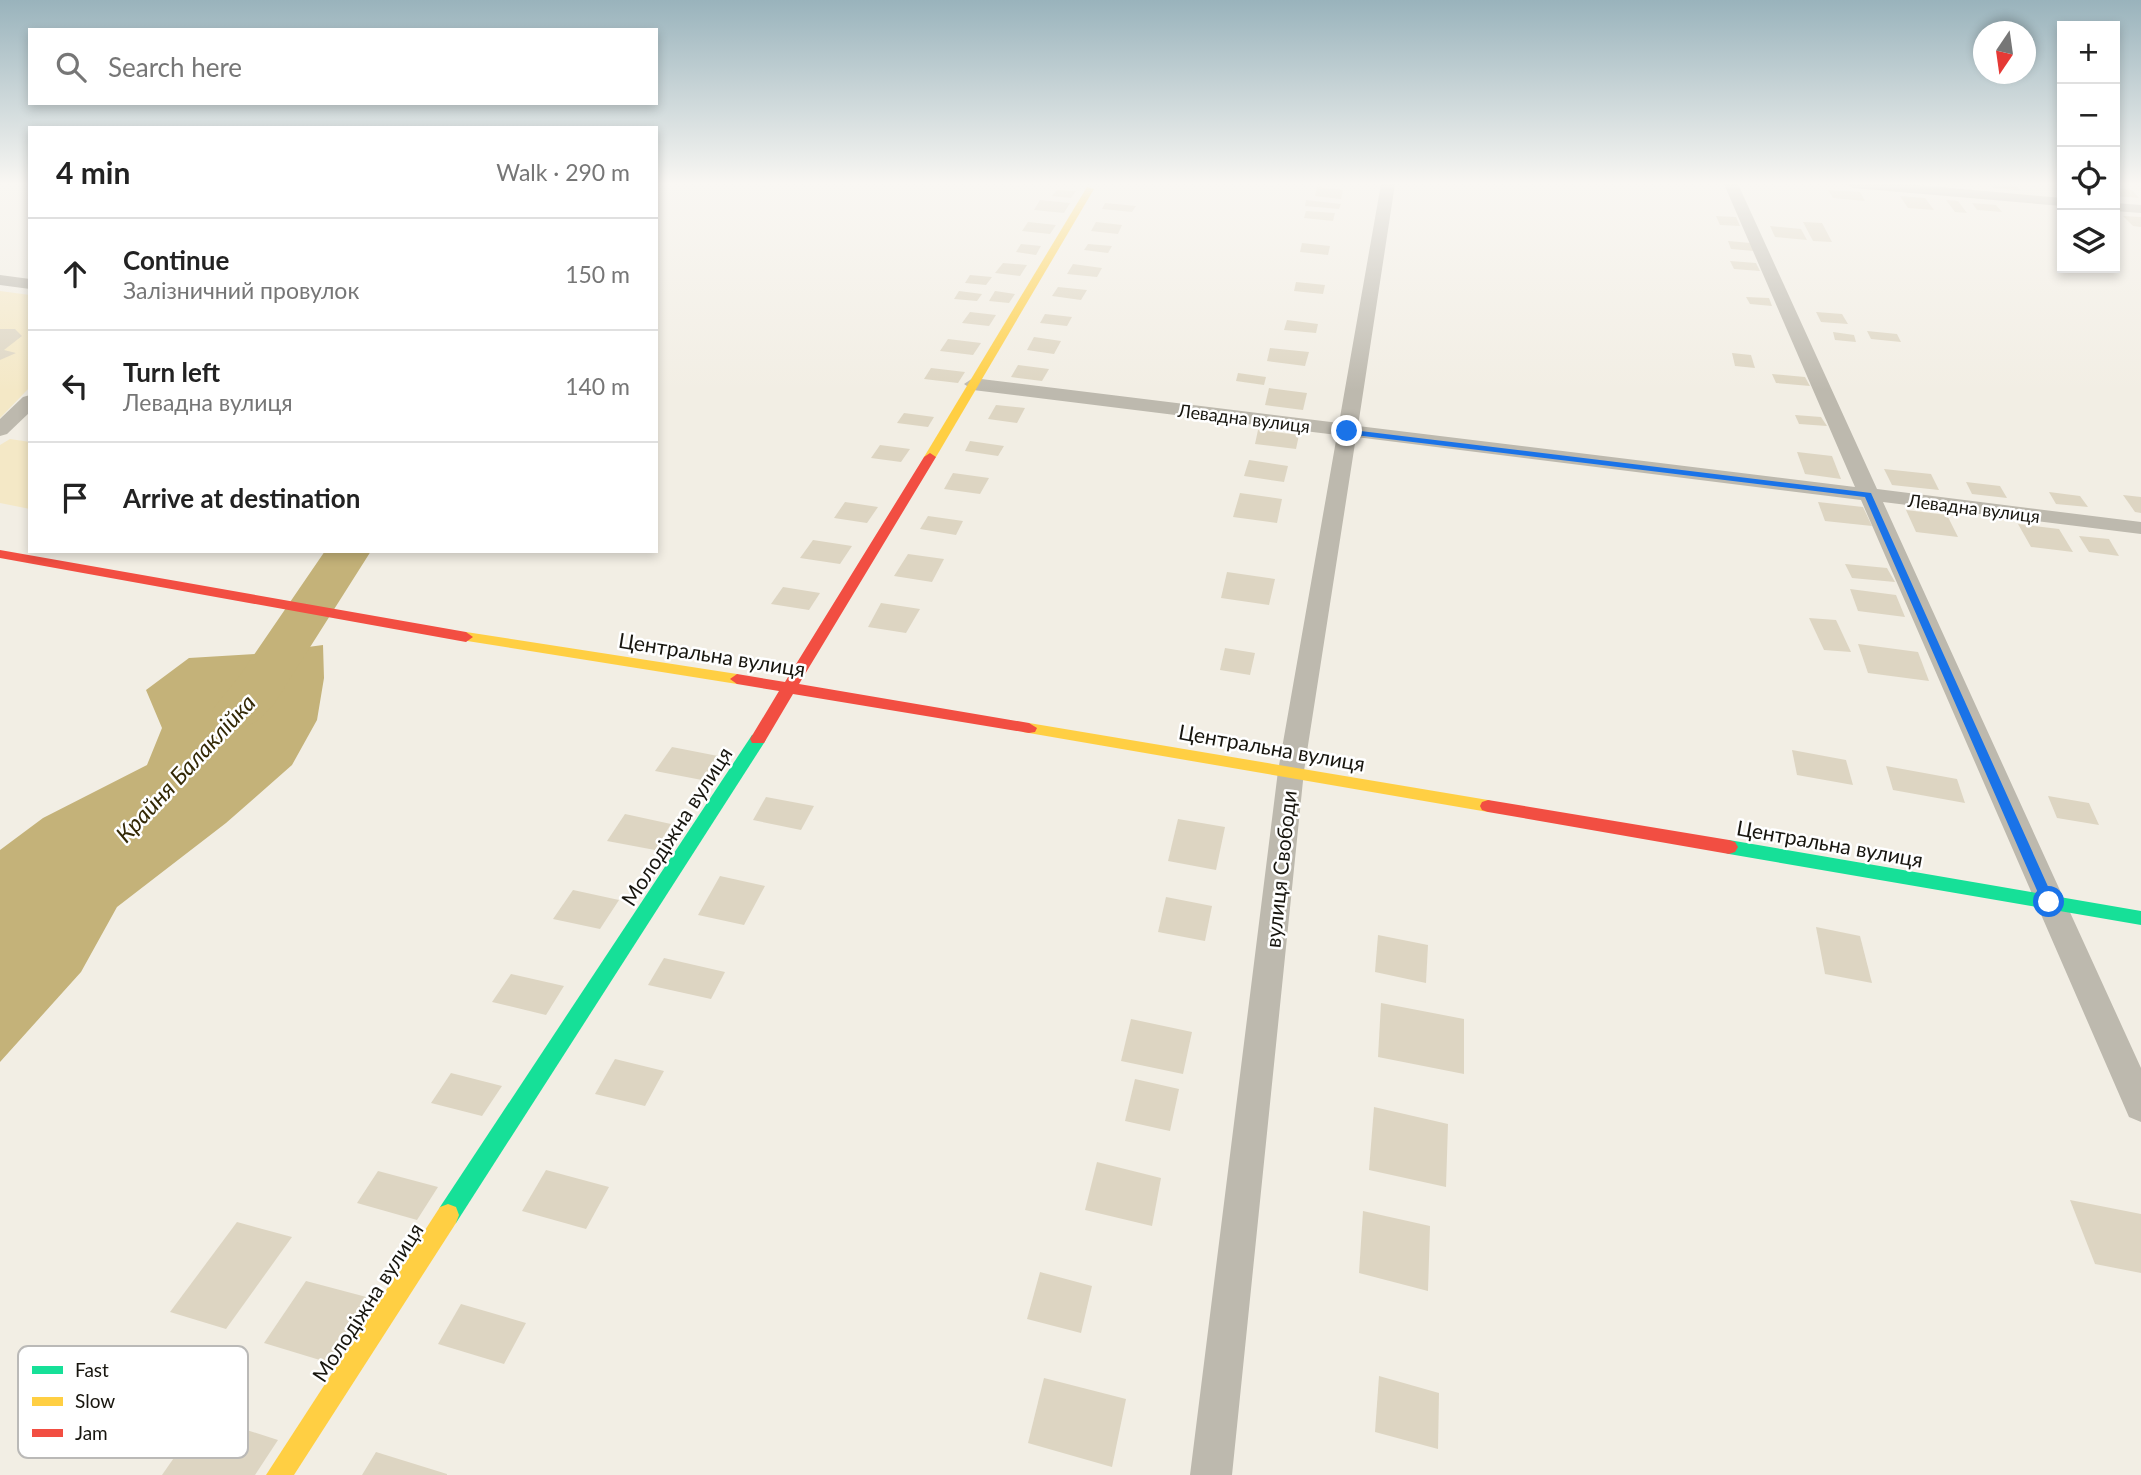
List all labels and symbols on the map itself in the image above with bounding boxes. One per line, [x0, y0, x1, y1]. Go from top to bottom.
north arrow [1973, 21, 2036, 84]
street label: Левадна вулиця [1176, 399, 1311, 437]
route end [1331, 415, 1362, 446]
street label: Левадна вулиця [1906, 489, 2041, 527]
street label: Центральна вулиця [617, 627, 807, 681]
water label: Крайня Балаклійка [109, 688, 261, 848]
street label: Центральна вулиця [1177, 718, 1367, 776]
street label: Молодіжна вулиця [615, 742, 737, 910]
street label: вулиця Свободи [1259, 789, 1301, 949]
street label: Центральна вулиця [1735, 814, 1925, 872]
route start [2033, 886, 2064, 917]
street label: Молодіжна вулиця [306, 1218, 428, 1386]
legend [18, 1346, 248, 1458]
text: Fast [75, 1358, 109, 1381]
text: Slow [75, 1389, 115, 1412]
text: Jam [75, 1421, 108, 1444]

